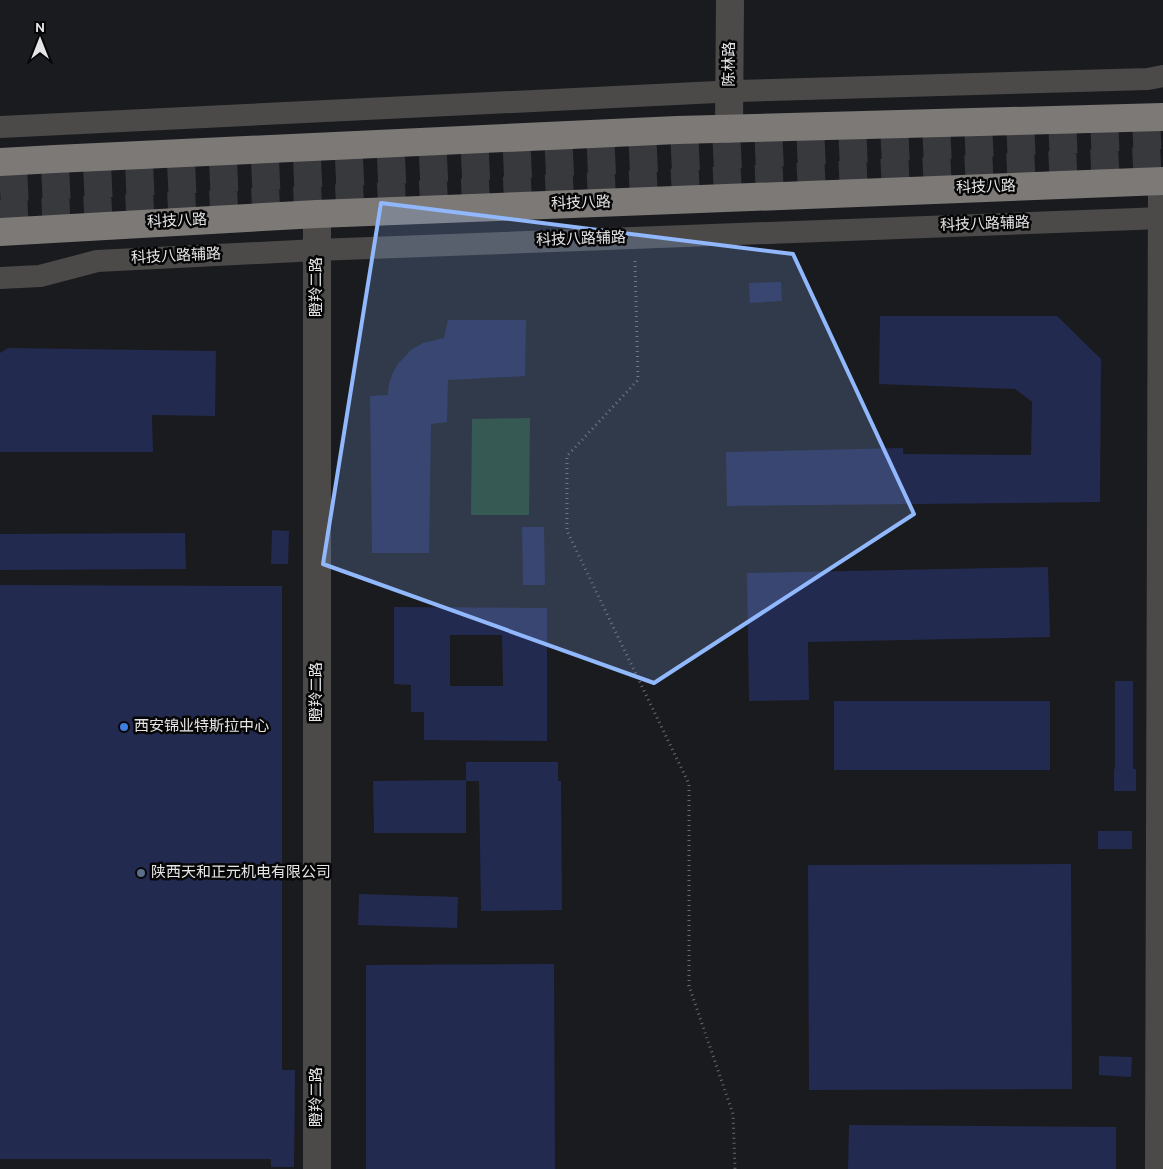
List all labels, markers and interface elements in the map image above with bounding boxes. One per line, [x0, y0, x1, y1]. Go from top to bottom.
north arrow [15, 15, 65, 65]
text: N [35, 20, 45, 37]
street label: 陈林路 [721, 41, 740, 87]
street label: 科技八路 [956, 177, 1016, 199]
street label: 科技八路 [551, 193, 611, 215]
street label: 科技八路 [147, 211, 207, 233]
street label: 科技八路辅路 [940, 214, 1030, 236]
street label: 科技八路辅路 [536, 229, 626, 251]
street label: 科技八路辅路 [131, 245, 221, 269]
street label: 瞪羚二路 [308, 257, 327, 317]
street label: 瞪羚二路 [308, 662, 327, 722]
place label: 西安锦业特斯拉中心 [134, 717, 269, 737]
marker: 西安锦业特斯拉中心 [118, 721, 130, 733]
place label: 陕西天和正元机电有限公司 [151, 864, 331, 883]
marker: 陕西天和正元机电有限公司 [135, 867, 147, 879]
street label: 瞪羚二路 [308, 1067, 327, 1127]

